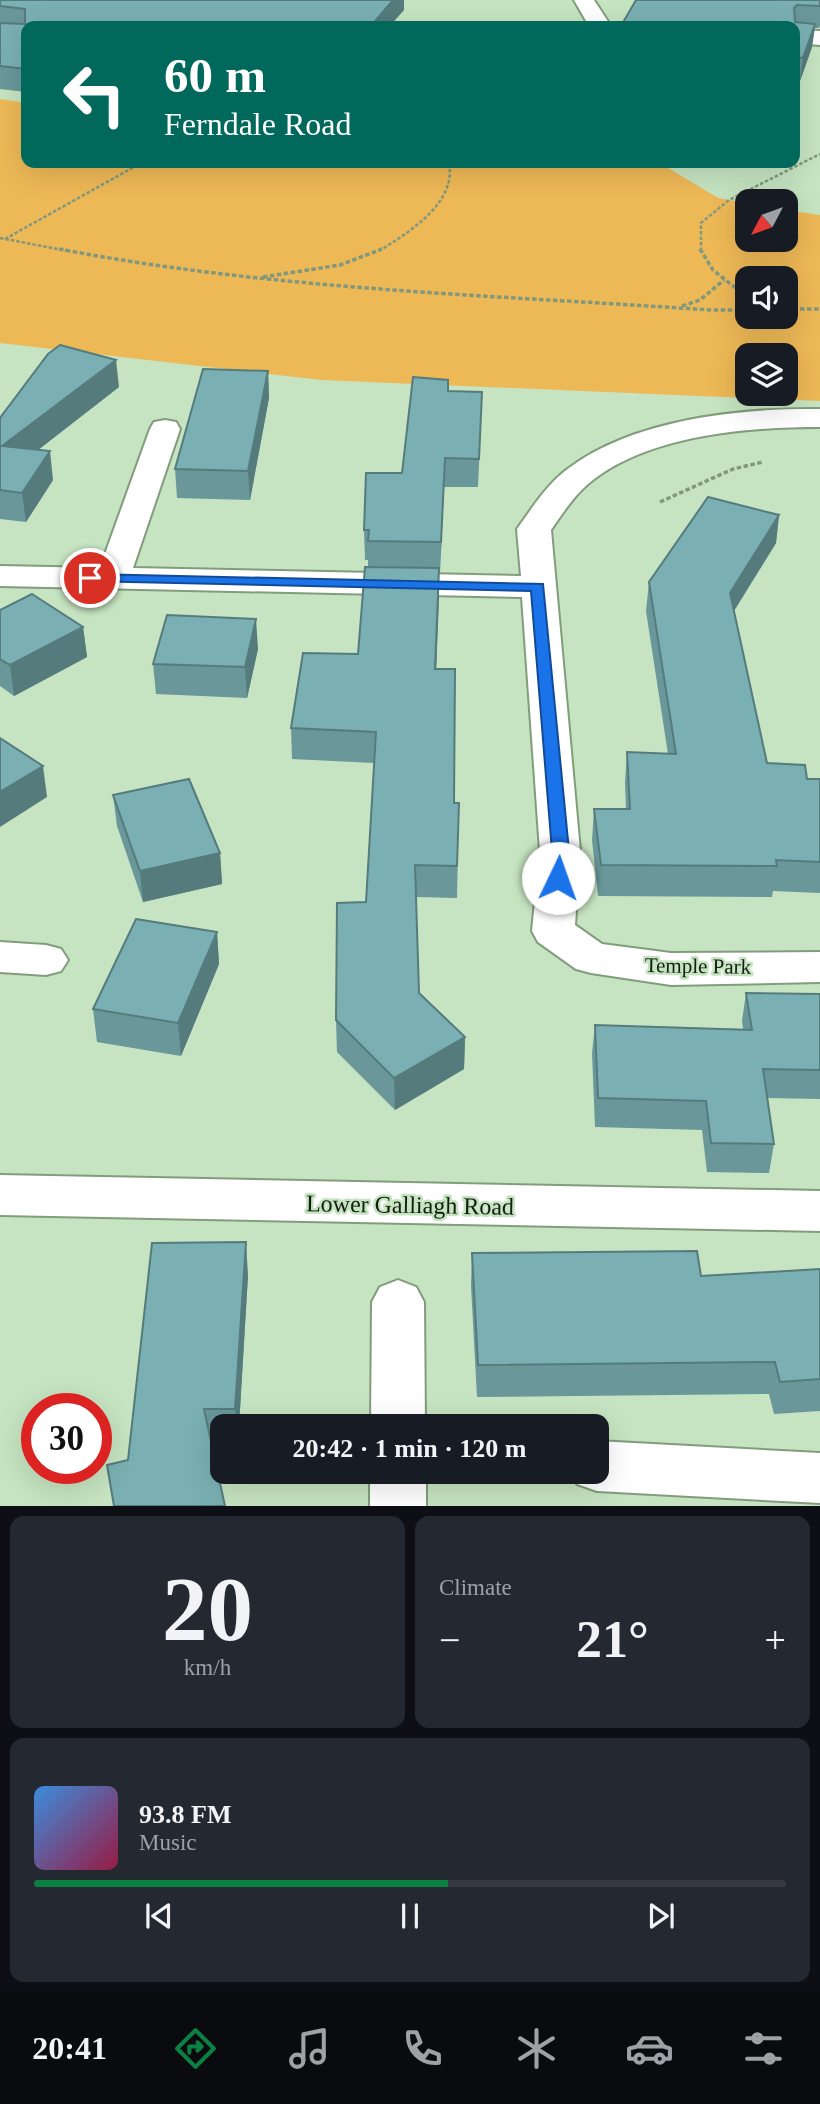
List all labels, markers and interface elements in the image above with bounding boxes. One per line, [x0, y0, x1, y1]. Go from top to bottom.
text: 60 m [164, 48, 266, 103]
icon: left [49, 49, 140, 140]
text: Ferndale Road [164, 106, 352, 142]
north arrow [735, 189, 798, 252]
map controls [735, 189, 798, 406]
button: sound [735, 266, 798, 329]
button: layers [735, 343, 798, 406]
pin [60, 548, 120, 608]
icon: arrive [71, 559, 109, 597]
position arrow [521, 841, 595, 915]
street label: Temple Park [645, 953, 752, 979]
street label: Lower Galliagh Road [306, 1190, 514, 1220]
speed limit sign: 30 [21, 1393, 112, 1484]
text: 20:42 · 1 min · 120 m [293, 1434, 527, 1463]
text: 20 [162, 1559, 253, 1660]
text: Climate [439, 1575, 512, 1600]
text: 21° [576, 1611, 649, 1668]
text: − [439, 1619, 460, 1661]
text: + [765, 1619, 786, 1661]
text: km/h [184, 1655, 231, 1680]
text: 93.8 FM [139, 1800, 231, 1829]
text: Music [139, 1830, 197, 1855]
icon: previous [140, 1897, 178, 1935]
icon: pause [391, 1897, 429, 1935]
icon: next [642, 1897, 680, 1935]
icon: directions [171, 2024, 220, 2073]
icon: music [285, 2024, 334, 2073]
icon: phone [398, 2024, 447, 2073]
icon: climate [512, 2024, 561, 2073]
icon: car [625, 2024, 674, 2073]
icon: filters [739, 2024, 788, 2073]
text: 20:41 [32, 2030, 107, 2066]

